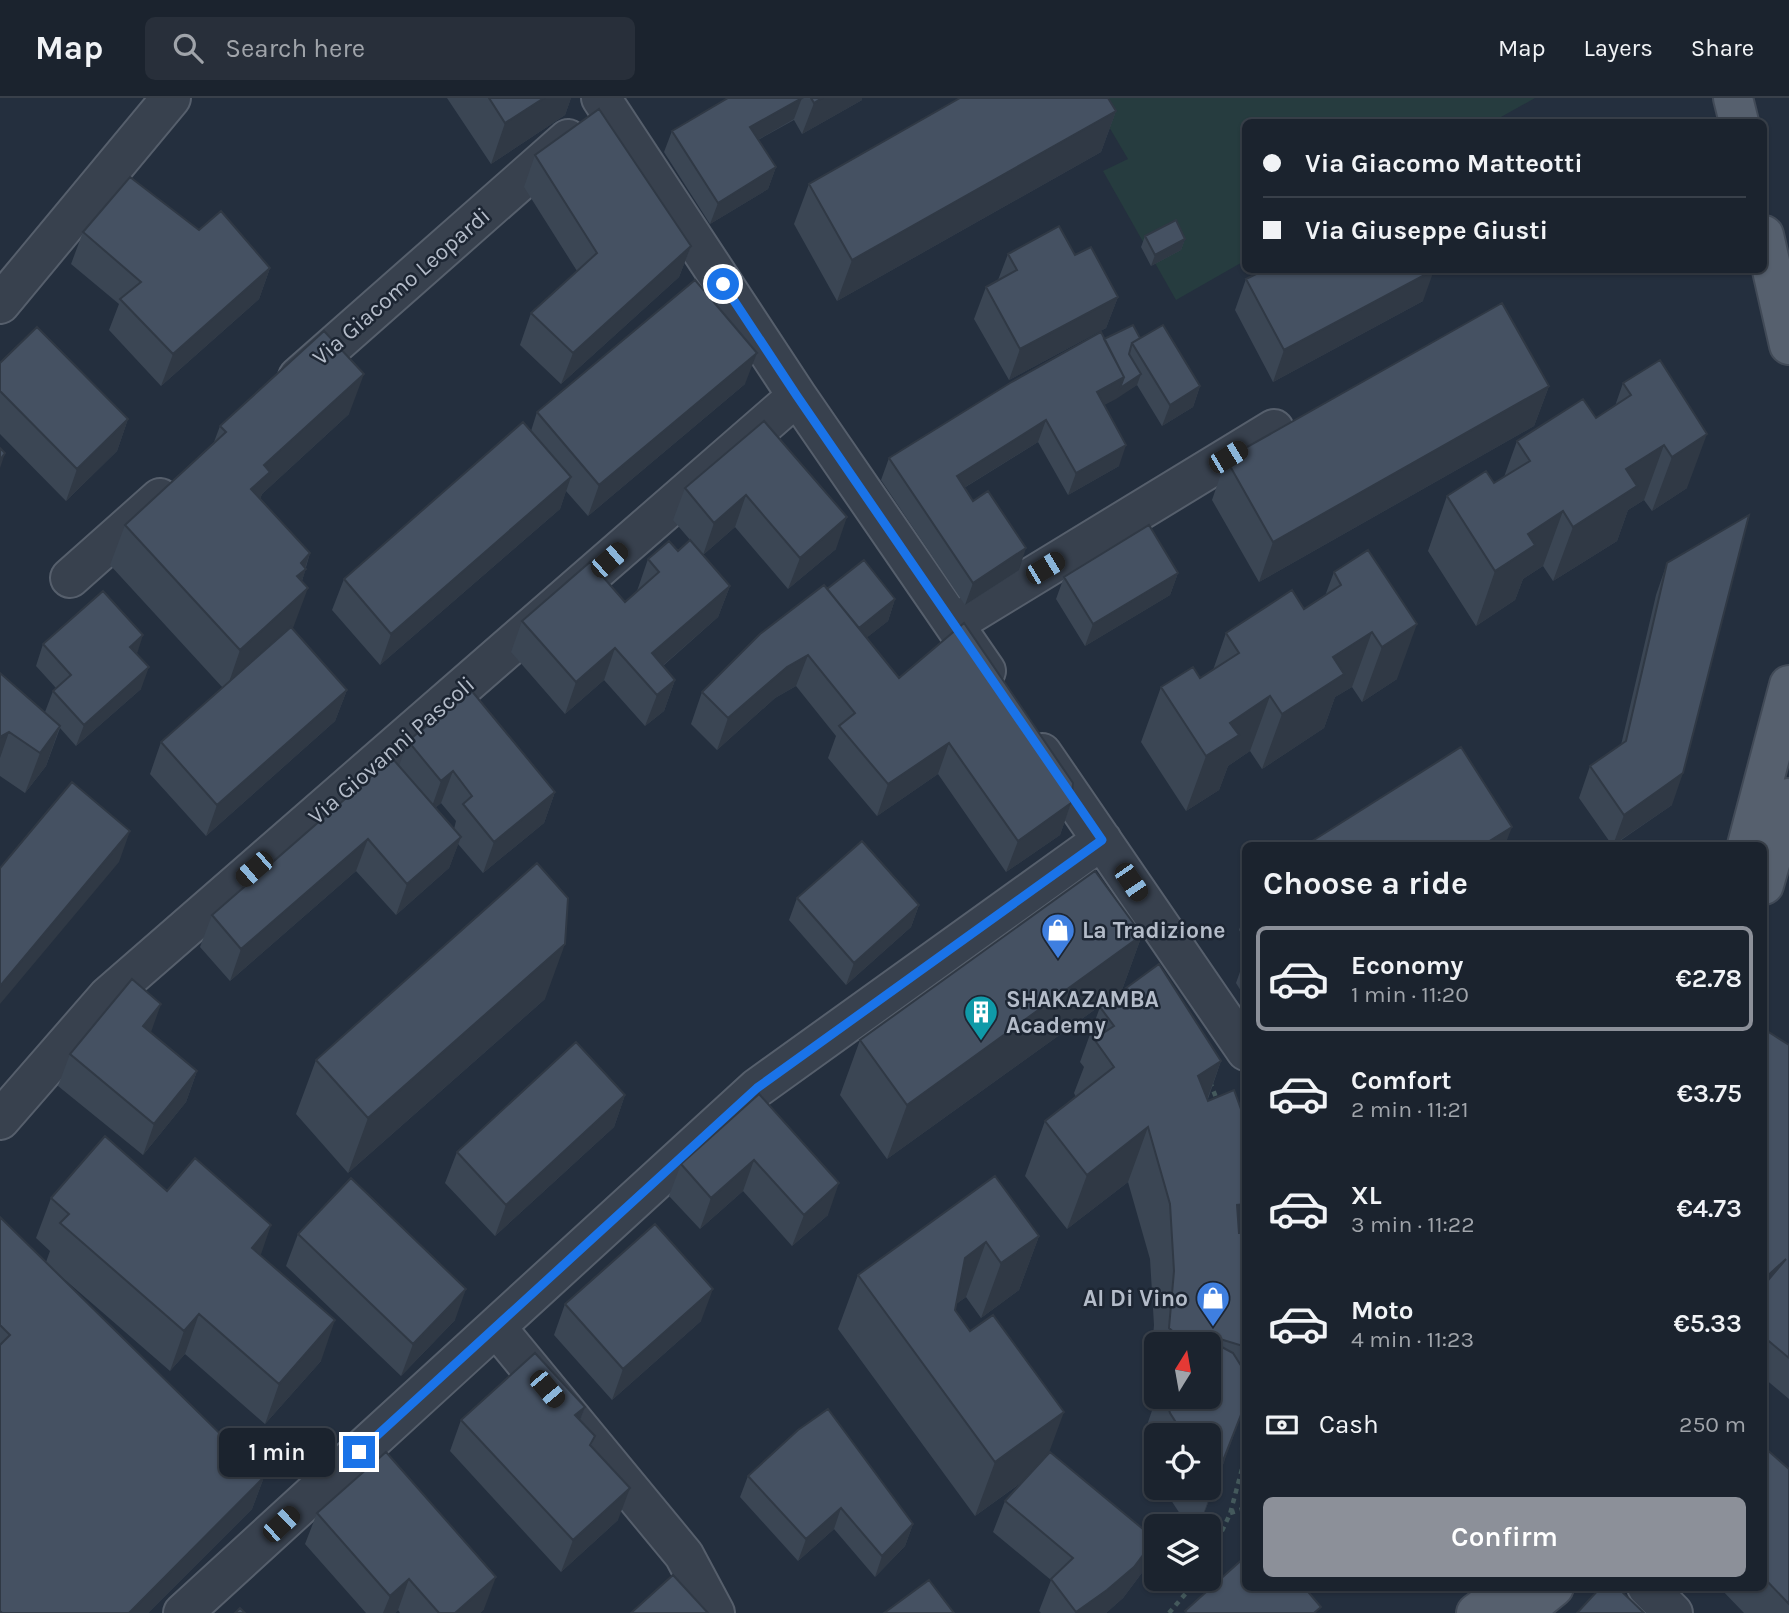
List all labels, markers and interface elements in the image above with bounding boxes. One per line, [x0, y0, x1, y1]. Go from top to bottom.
search box [145, 17, 635, 80]
text: Map [35, 29, 103, 67]
icon: search [169, 29, 207, 67]
text: Search here [225, 33, 365, 64]
text: Map [1498, 34, 1546, 62]
text: Layers [1584, 34, 1653, 62]
text: Share [1691, 34, 1754, 62]
text: Via Giacomo Matteotti [1305, 148, 1583, 179]
street label: Via Giacomo Leopardi [307, 202, 496, 371]
text: Via Giuseppe Giusti [1305, 215, 1548, 246]
route start [707, 268, 739, 300]
car [1205, 437, 1252, 477]
car [587, 538, 632, 582]
car [1022, 548, 1069, 588]
street label: Via Giovanni Pascoli [303, 671, 480, 830]
car [232, 847, 277, 891]
car [1111, 859, 1152, 905]
text: Choose a ride [1263, 865, 1468, 902]
shop icon: La Tradizione [1039, 911, 1077, 960]
place label: La Tradizione [1082, 917, 1226, 944]
icon: car [1267, 947, 1330, 1010]
text: Economy [1351, 950, 1463, 981]
text: €2.78 [1675, 963, 1742, 994]
text: 1 min · 11:20 [1351, 981, 1469, 1008]
place label: SHAKAZAMBA Academy [1006, 986, 1159, 1039]
building icon: SHAKAZAMBA Academy [962, 993, 1000, 1042]
icon: car [1267, 1062, 1330, 1125]
text: Comfort [1351, 1065, 1452, 1096]
text: €3.75 [1677, 1078, 1742, 1109]
text: 2 min · 11:21 [1351, 1096, 1469, 1123]
icon: car [1267, 1177, 1330, 1240]
text: XL [1351, 1180, 1382, 1211]
text: €4.73 [1676, 1193, 1742, 1224]
text: 3 min · 11:22 [1351, 1211, 1475, 1238]
shop icon: Al Di Vino [1194, 1279, 1232, 1328]
place label: Al Di Vino [1083, 1285, 1188, 1312]
icon: car [1267, 1292, 1330, 1355]
text: Moto [1351, 1295, 1413, 1326]
text: €5.33 [1673, 1308, 1742, 1339]
text: 4 min · 11:23 [1351, 1326, 1474, 1353]
north arrow [1144, 1332, 1222, 1409]
map controls [1144, 1332, 1221, 1591]
car [526, 1366, 569, 1412]
icon: cash [1263, 1406, 1301, 1444]
text: Cash [1319, 1409, 1379, 1440]
text: 250 m [1679, 1411, 1746, 1438]
button: locate [1144, 1423, 1221, 1500]
callout: 1 min [219, 1428, 334, 1476]
route end [343, 1436, 375, 1468]
text: 1 min [248, 1439, 306, 1466]
button: Confirm [1263, 1497, 1746, 1577]
car [259, 1502, 304, 1546]
button: layers [1144, 1514, 1221, 1591]

